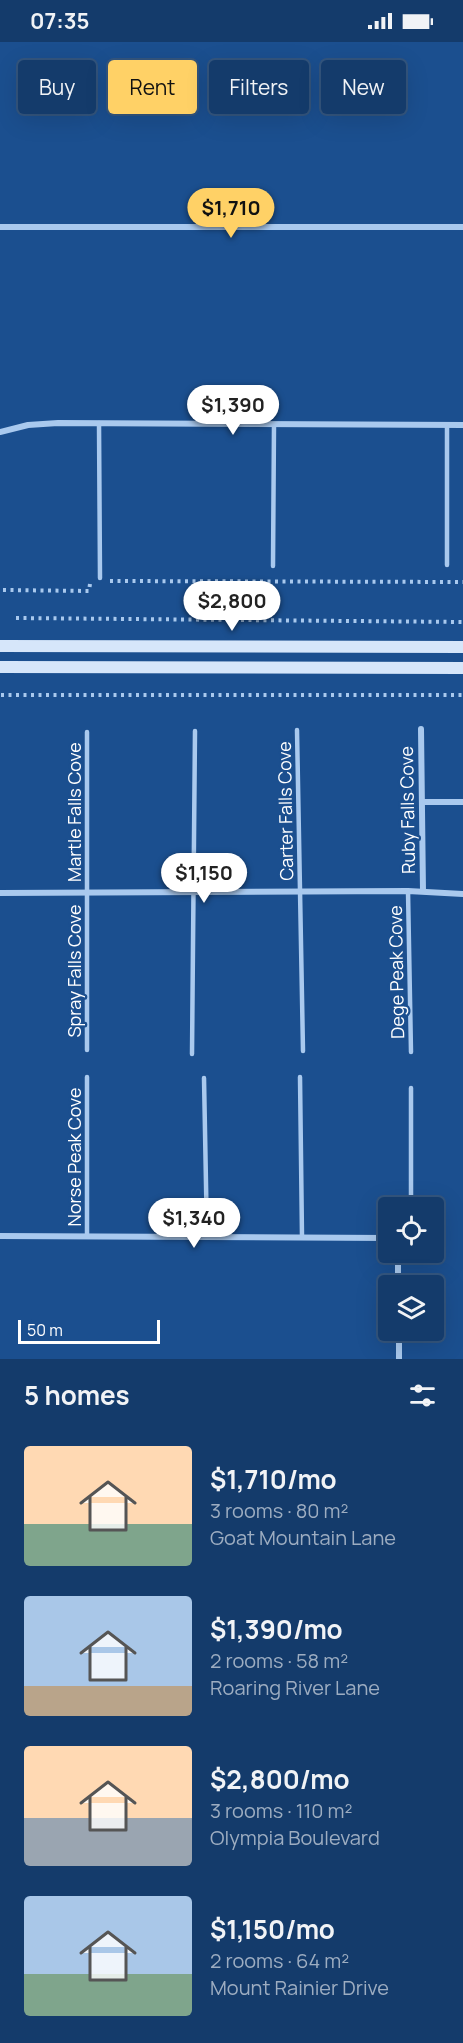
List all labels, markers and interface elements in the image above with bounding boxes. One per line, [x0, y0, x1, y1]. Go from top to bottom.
text: 07:35 [30, 6, 89, 36]
chip: Buy [18, 60, 96, 114]
chip: Rent [108, 60, 197, 114]
chip: Filters [209, 60, 309, 114]
chip: New [321, 60, 406, 114]
pin: $1,710 [182, 188, 280, 239]
text: $1,710 [201, 194, 261, 221]
pin: $1,390 [184, 385, 282, 436]
text: $1,390 [201, 391, 265, 418]
pin: $2,800 [183, 581, 281, 632]
text: $2,800 [197, 587, 267, 614]
street label: Carter Falls Cove [272, 741, 298, 881]
street label: Martle Falls Cove [62, 742, 86, 882]
street label: Ruby Falls Cove [394, 746, 420, 874]
pin: $1,150 [155, 853, 253, 904]
text: $1,150 [175, 859, 233, 886]
street label: Spray Falls Cove [62, 904, 86, 1038]
street label: Dege Peak Cove [383, 905, 409, 1039]
street label: Norse Peak Cove [62, 1088, 86, 1226]
map controls [378, 1197, 444, 1341]
button: locate [378, 1197, 444, 1263]
pin: $1,340 [145, 1198, 243, 1249]
text: $1,340 [162, 1204, 226, 1231]
button: layers [378, 1275, 444, 1341]
scale bar [18, 1317, 160, 1344]
text: 50 m [27, 1319, 63, 1341]
text: 5 homes [24, 1377, 130, 1413]
icon: filters [406, 1379, 439, 1412]
text: $1,710/mo [210, 1461, 337, 1497]
icon: home [72, 1470, 144, 1542]
text: 3 rooms · 80 m² [210, 1497, 349, 1524]
text: Goat Mountain Lane [210, 1524, 396, 1551]
text: $1,390/mo [210, 1611, 343, 1647]
icon: home [72, 1620, 144, 1692]
text: 2 rooms · 58 m² [210, 1647, 348, 1674]
text: Roaring River Lane [210, 1674, 380, 1701]
text: $2,800/mo [210, 1761, 350, 1797]
icon: home [72, 1770, 144, 1842]
text: 3 rooms · 110 m² [210, 1797, 352, 1824]
text: Olympia Boulevard [210, 1824, 380, 1851]
text: $1,150/mo [210, 1911, 335, 1947]
icon: home [72, 1920, 144, 1992]
text: 2 rooms · 64 m² [210, 1947, 349, 1974]
text: Mount Rainier Drive [210, 1974, 389, 2001]

